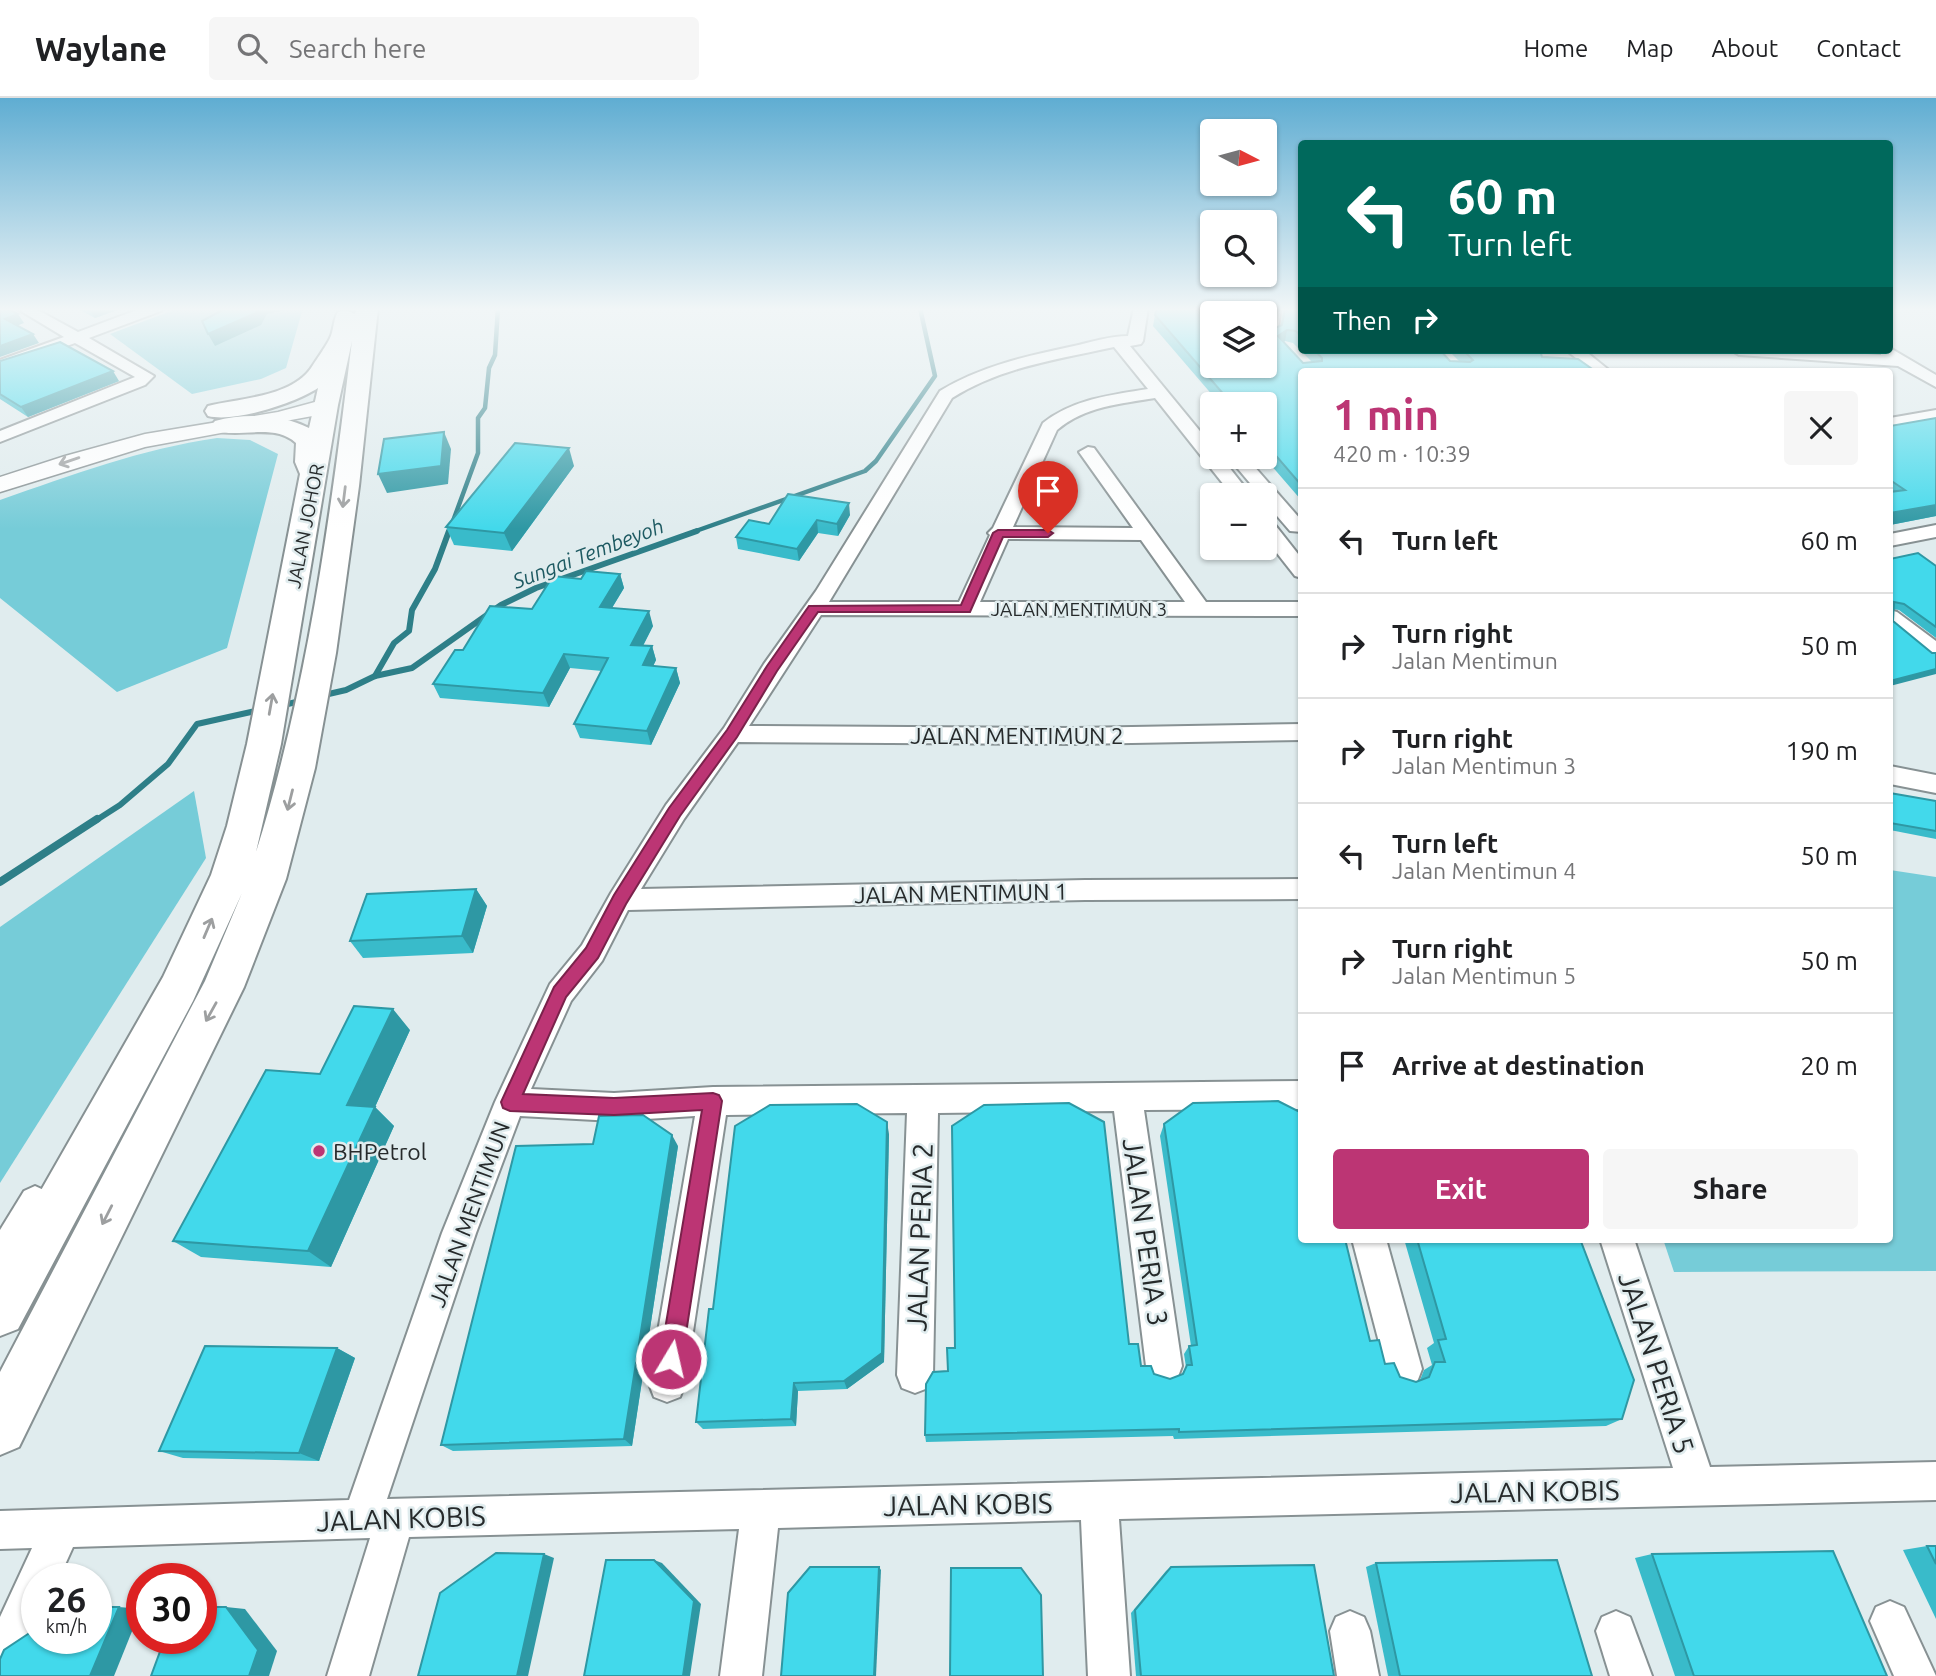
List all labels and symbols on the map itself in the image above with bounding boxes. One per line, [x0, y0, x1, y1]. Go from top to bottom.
north arrow [1200, 119, 1278, 196]
one-way arrow [58, 456, 80, 468]
pin [1018, 461, 1078, 533]
street label: JALAN JOHOR [282, 462, 328, 590]
one-way arrow [337, 486, 350, 508]
water label: Sungai Tembeyoh [508, 513, 667, 593]
street label: JALAN MENTIMUN 3 [991, 598, 1167, 620]
one-way arrow [265, 693, 279, 716]
street label: JALAN MENTIMUN 2 [910, 723, 1124, 748]
one-way arrow [283, 788, 297, 811]
street label: JALAN MENTIMUN 1 [854, 879, 1068, 907]
one-way arrow [202, 918, 215, 939]
one-way arrow [204, 1002, 218, 1022]
street label: JALAN MENTIMUN [424, 1118, 514, 1310]
street label: JALAN PERIA 3 [1117, 1136, 1175, 1328]
place label: BHPetrol [333, 1139, 427, 1164]
street label: JALAN PERIA 2 [900, 1142, 938, 1332]
marker: BHPetrol [311, 1143, 327, 1159]
one-way arrow [100, 1204, 113, 1225]
street label: JALAN PERIA 5 [1613, 1268, 1701, 1458]
position arrow [634, 1322, 708, 1396]
street label: JALAN KOBIS [1450, 1474, 1620, 1508]
street label: JALAN KOBIS [883, 1487, 1053, 1521]
street label: JALAN KOBIS [316, 1500, 486, 1536]
speed limit sign: 30 [126, 1563, 217, 1654]

